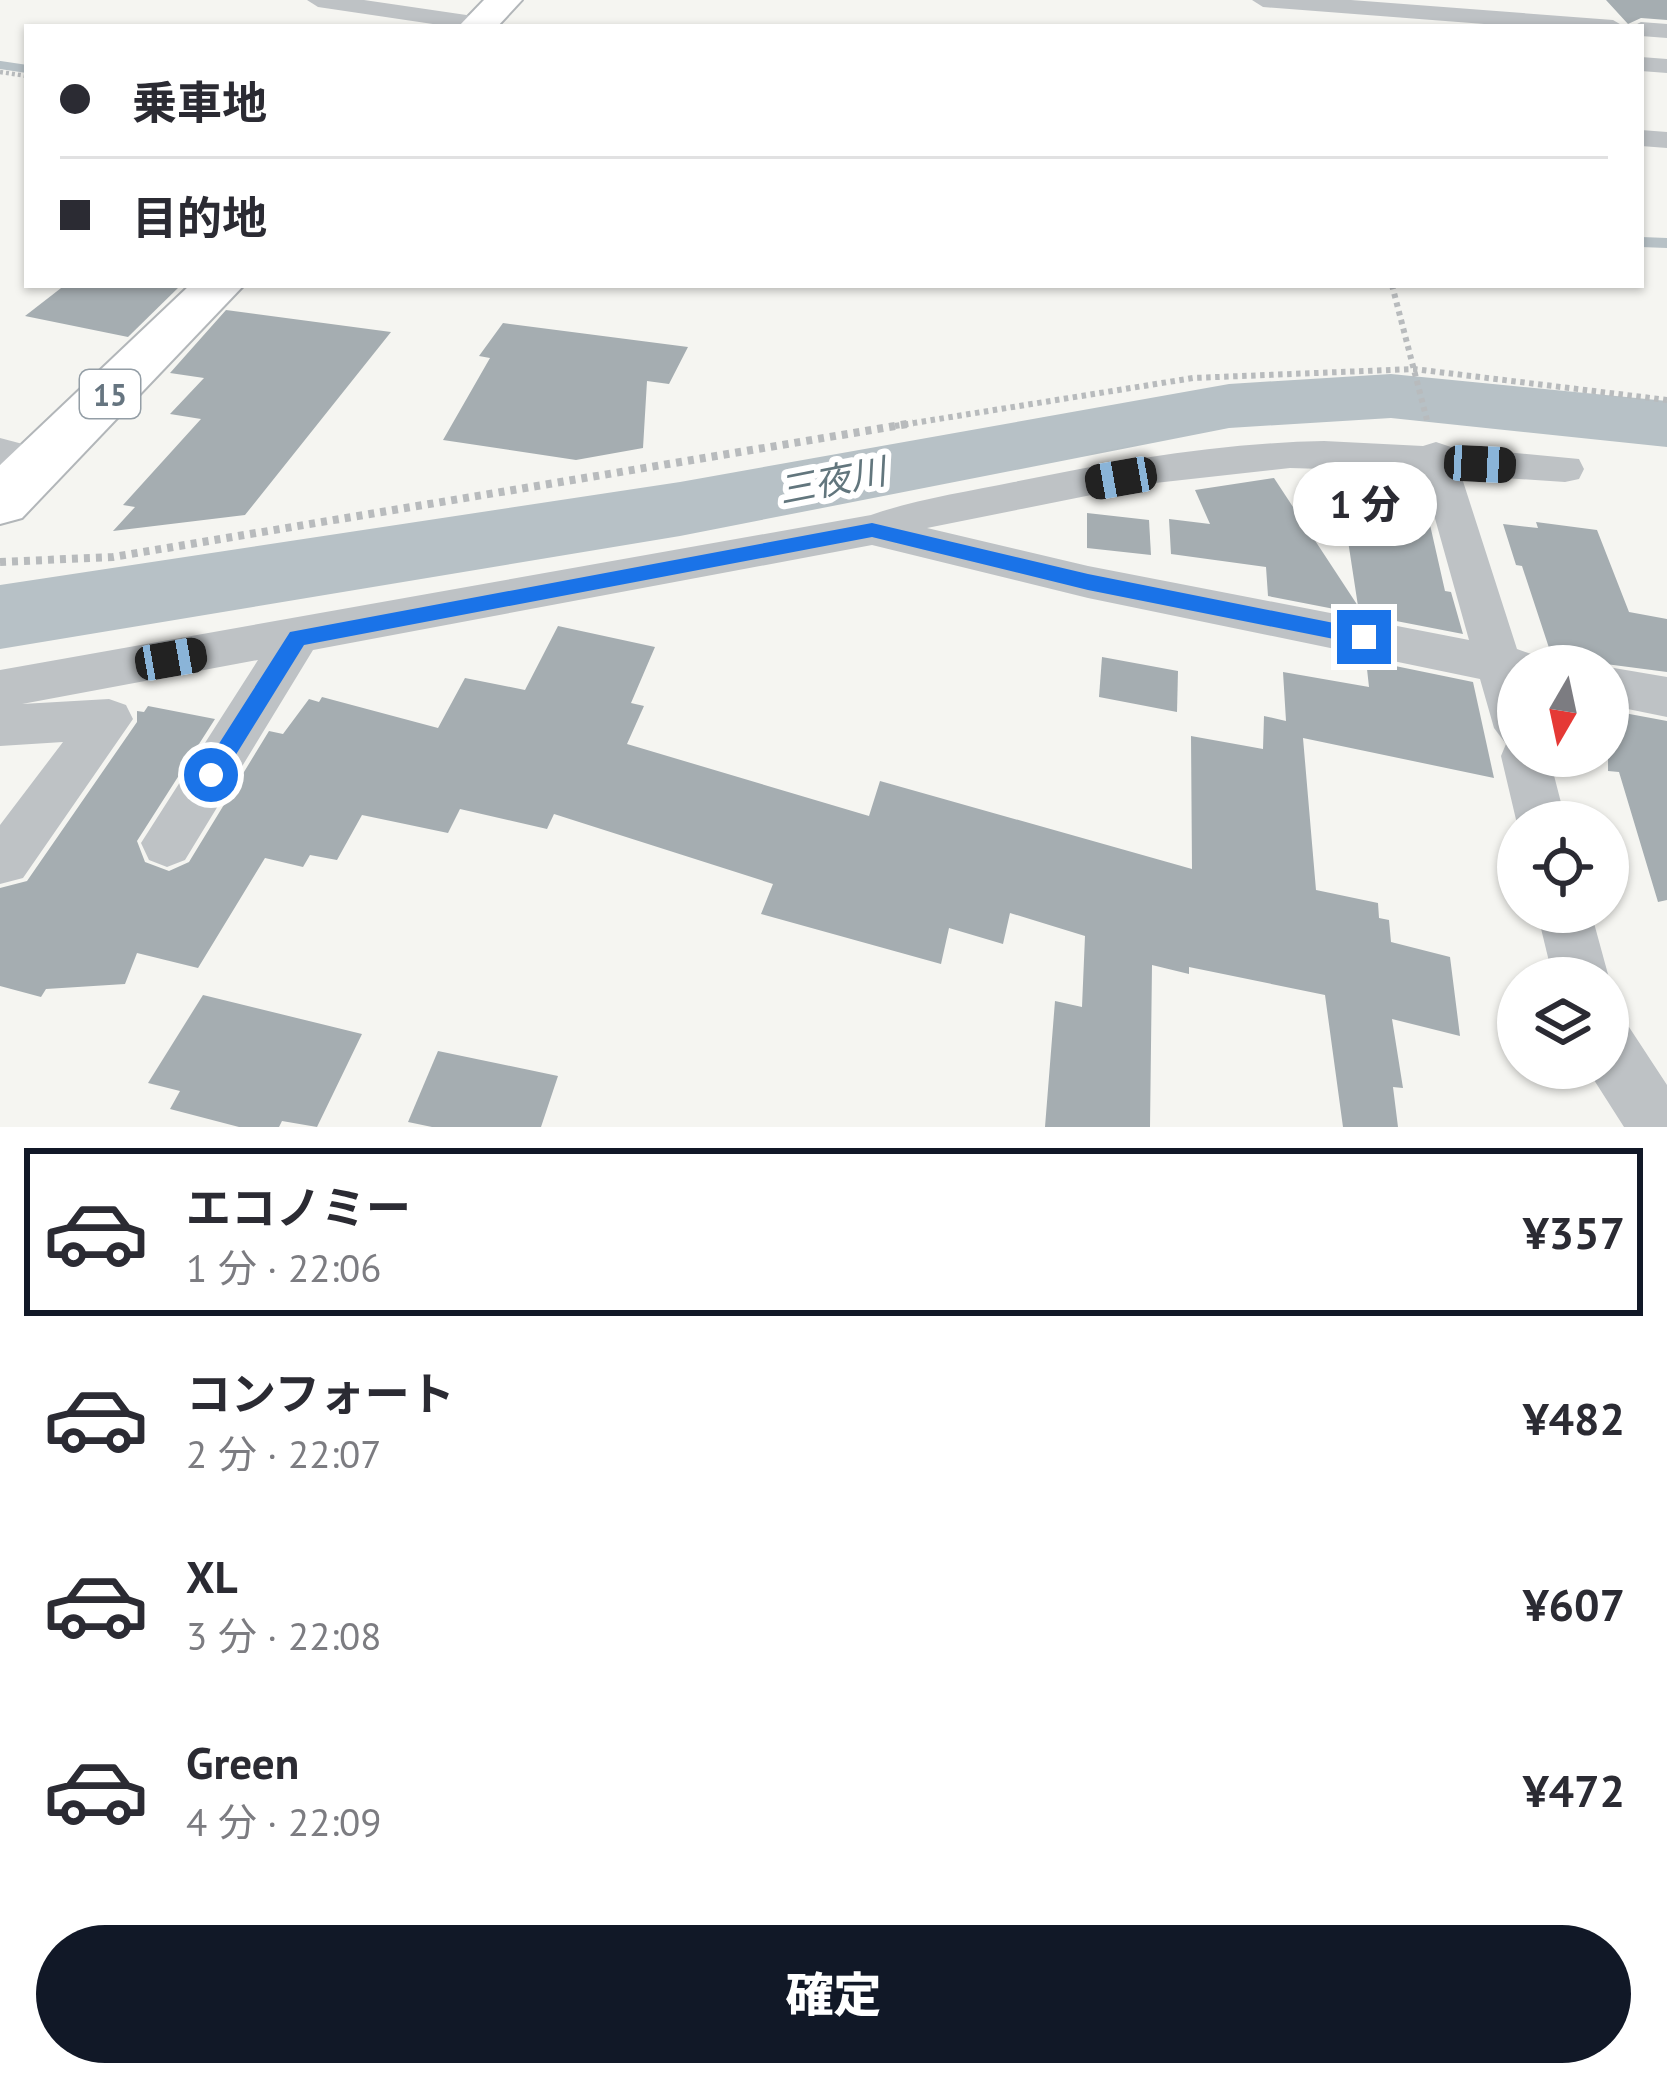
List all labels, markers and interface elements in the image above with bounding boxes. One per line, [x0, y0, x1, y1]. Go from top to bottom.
text: 乗車地 [132, 73, 267, 131]
text: 目的地 [132, 188, 267, 246]
road number: 15 [80, 370, 140, 418]
car [1443, 444, 1517, 484]
water label: 三夜川 [775, 446, 893, 513]
car [1082, 454, 1160, 502]
callout: 1 分 [1292, 463, 1436, 547]
text: 1 分 [1330, 478, 1400, 529]
route end [1337, 610, 1391, 664]
car [132, 635, 210, 683]
north arrow [1497, 645, 1629, 777]
map controls [1497, 645, 1629, 1089]
route start [184, 748, 238, 802]
button: locate [1497, 801, 1629, 933]
button: layers [1497, 957, 1629, 1089]
icon: car [42, 1178, 150, 1286]
text: エコノミー [186, 1178, 411, 1236]
text: ¥357 [1523, 1203, 1625, 1261]
text: 1 分 · 22:06 [186, 1242, 381, 1293]
icon: car [42, 1364, 150, 1472]
text: コンフォート [186, 1364, 455, 1422]
text: ¥482 [1523, 1389, 1625, 1447]
text: 2 分 · 22:07 [186, 1428, 381, 1479]
text: XL [186, 1547, 238, 1605]
icon: car [42, 1550, 150, 1658]
text: ¥607 [1523, 1575, 1625, 1633]
text: 3 分 · 22:08 [186, 1610, 381, 1661]
text: Green [186, 1733, 299, 1791]
icon: car [42, 1736, 150, 1844]
text: ¥472 [1523, 1761, 1625, 1819]
text: 4 分 · 22:09 [186, 1796, 381, 1847]
button: 確定 [36, 1925, 1631, 2063]

